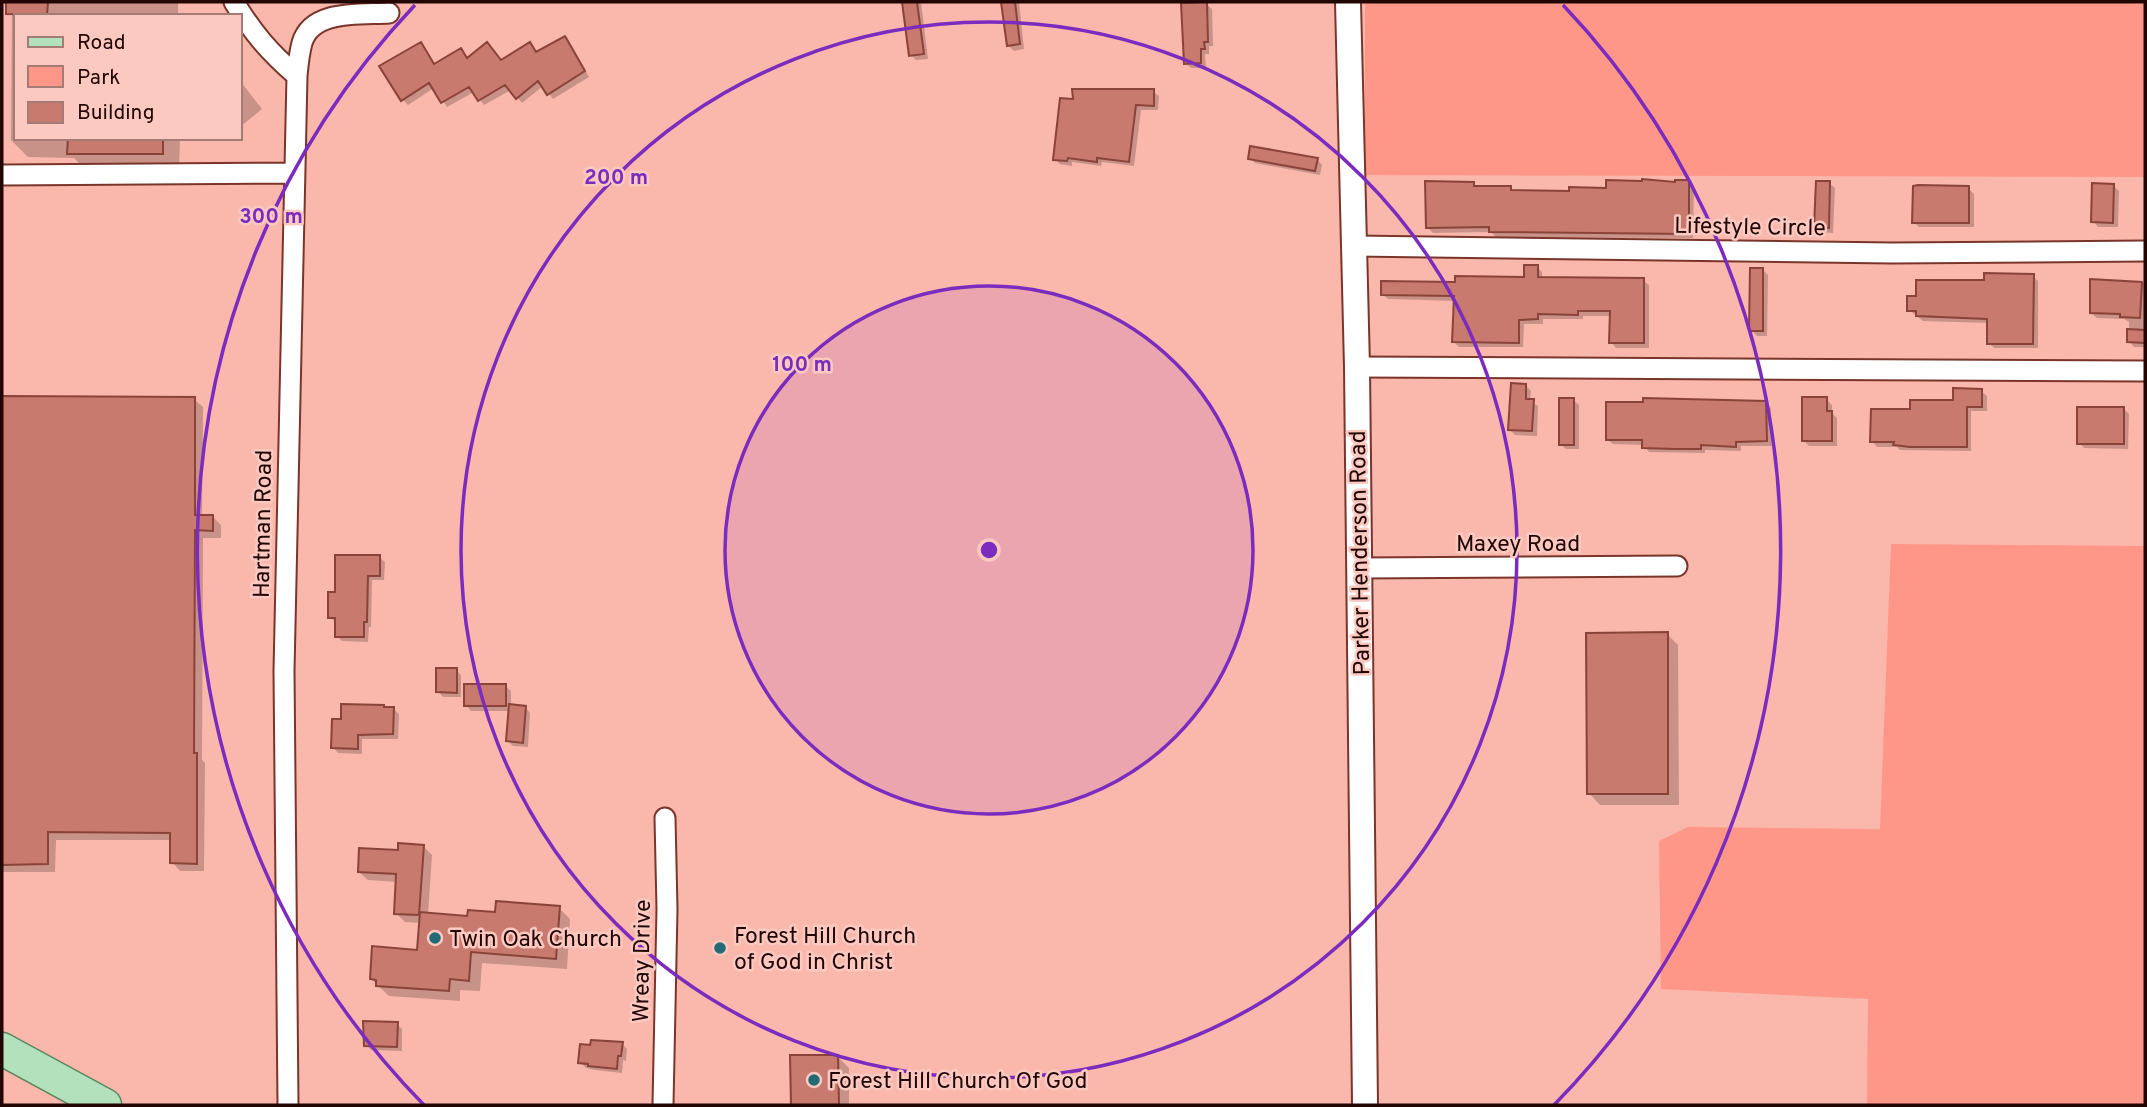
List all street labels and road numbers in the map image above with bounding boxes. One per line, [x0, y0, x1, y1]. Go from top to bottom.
street label: Lifestyle Circle [1674, 213, 1826, 244]
street label: Parker Henderson Road [1345, 430, 1378, 676]
street label: Hartman Road [249, 450, 280, 599]
street label: Maxey Road [1456, 531, 1580, 560]
street label: Wreay Drive [628, 899, 659, 1023]

